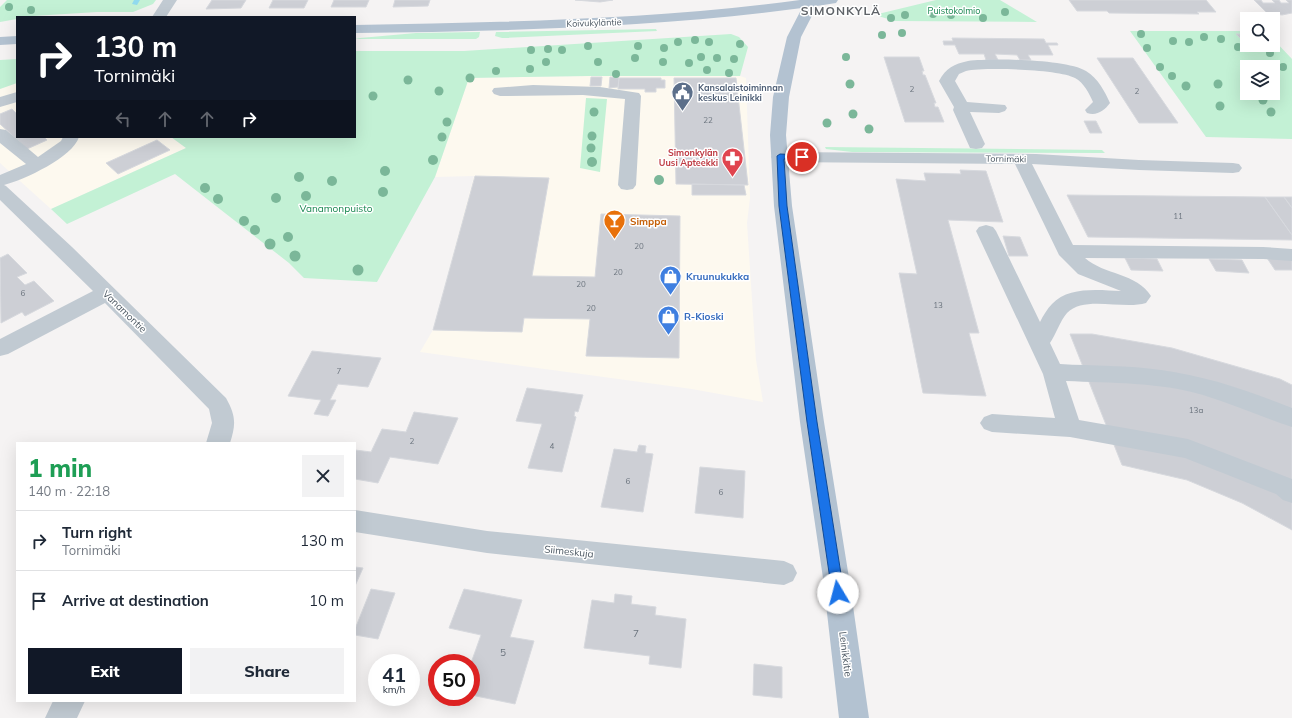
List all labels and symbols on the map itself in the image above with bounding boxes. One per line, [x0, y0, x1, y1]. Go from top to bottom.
district label: SIMONKYLÄ [801, 3, 881, 18]
park label: Puistokolmio [928, 5, 980, 16]
street label: Koivukyläntie [566, 16, 622, 30]
public building icon: Kansalaistoiminnan keskus Leinikki [669, 80, 695, 113]
place label: Kansalaistoiminnan keskus Leinikki [698, 82, 783, 103]
house number: 2 [910, 84, 915, 94]
house number: 2 [1135, 86, 1140, 96]
house number: 22 [703, 115, 713, 125]
pin [785, 140, 819, 174]
pharmacy icon: Simonkylän Uusi Apteekki [720, 145, 746, 178]
place label: Simonkylän Uusi Apteekki [659, 147, 718, 168]
street label: Tornimäki [986, 153, 1026, 164]
park label: Vanamonpuisto [300, 202, 373, 215]
bar icon: Simppa [601, 208, 627, 241]
house number: 11 [1173, 211, 1183, 221]
place label: Simppa [630, 215, 667, 228]
house number: 20 [634, 241, 644, 251]
shop icon: Kruunukukka [658, 263, 684, 296]
house number: 20 [613, 267, 623, 277]
place label: Kruunukukka [686, 270, 749, 283]
house number: 20 [576, 279, 586, 289]
street label: Vanamontie [100, 287, 149, 335]
house number: 6 [21, 288, 26, 298]
house number: 13 [933, 300, 943, 310]
house number: 20 [586, 303, 596, 313]
shop icon: R-Kioski [655, 303, 681, 336]
place label: R-Kioski [684, 310, 724, 323]
house number: 7 [337, 366, 342, 376]
house number: 13a [1189, 405, 1203, 415]
house number: 2 [410, 436, 415, 446]
house number: 4 [550, 441, 555, 451]
house number: 6 [626, 476, 631, 486]
house number: 6 [719, 487, 724, 497]
street label: Siimeskuja [544, 542, 594, 561]
position arrow [817, 572, 859, 614]
house number: 7 [633, 627, 639, 640]
street label: Leinikkitie [836, 631, 855, 677]
house number: 5 [500, 646, 506, 659]
speed limit sign: 50 [428, 654, 480, 706]

